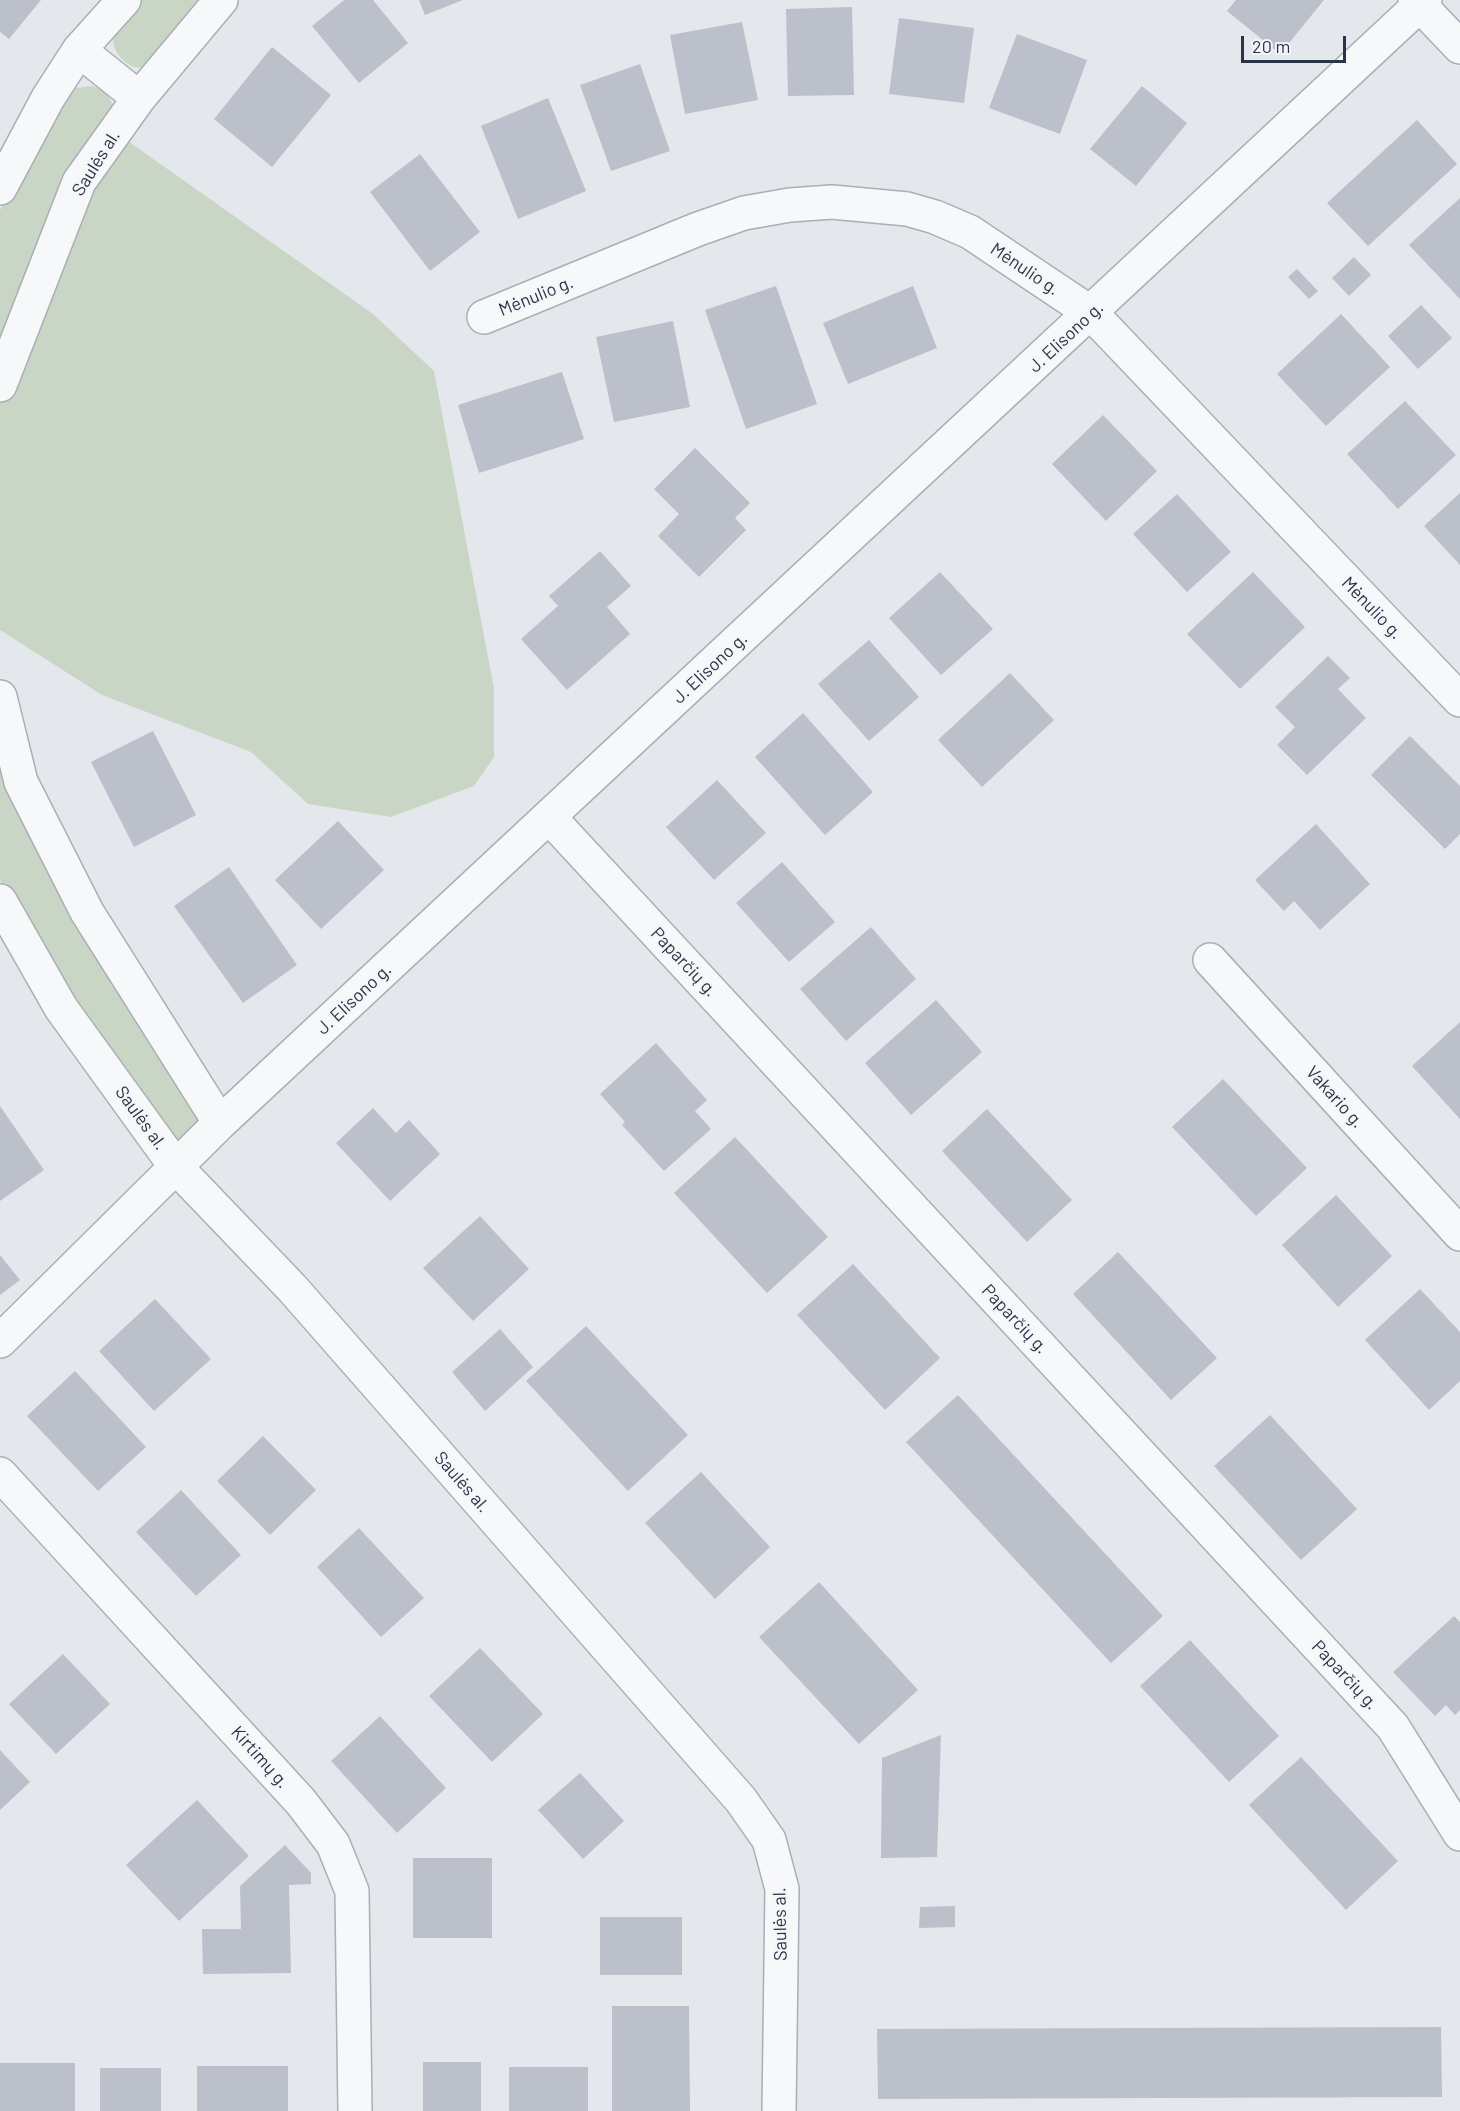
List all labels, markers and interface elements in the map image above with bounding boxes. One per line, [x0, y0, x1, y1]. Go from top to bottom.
scale bar [1244, 24, 1349, 62]
text: 20 m [1252, 35, 1290, 57]
street label: Saulės al. [67, 126, 125, 200]
street label: Mėnulio g. [986, 238, 1064, 300]
street label: Mėnulio g. [496, 271, 576, 321]
street label: J. Elisono g. [1024, 297, 1108, 377]
street label: Mėnulio g. [1337, 572, 1407, 644]
street label: J. Elisono g. [668, 628, 752, 708]
street label: Paparčių g. [646, 923, 722, 1001]
street label: J. Elisono g. [312, 959, 396, 1039]
street label: Vakario g. [1301, 1061, 1369, 1133]
street label: Saulės al. [111, 1082, 171, 1154]
street label: Paparčių g. [977, 1280, 1053, 1358]
street label: Saulės al. [430, 1447, 494, 1517]
street label: Paparčių g. [1307, 1636, 1383, 1714]
street label: Kirtimų g. [226, 1721, 294, 1793]
street label: Saulės al. [769, 1887, 791, 1961]

